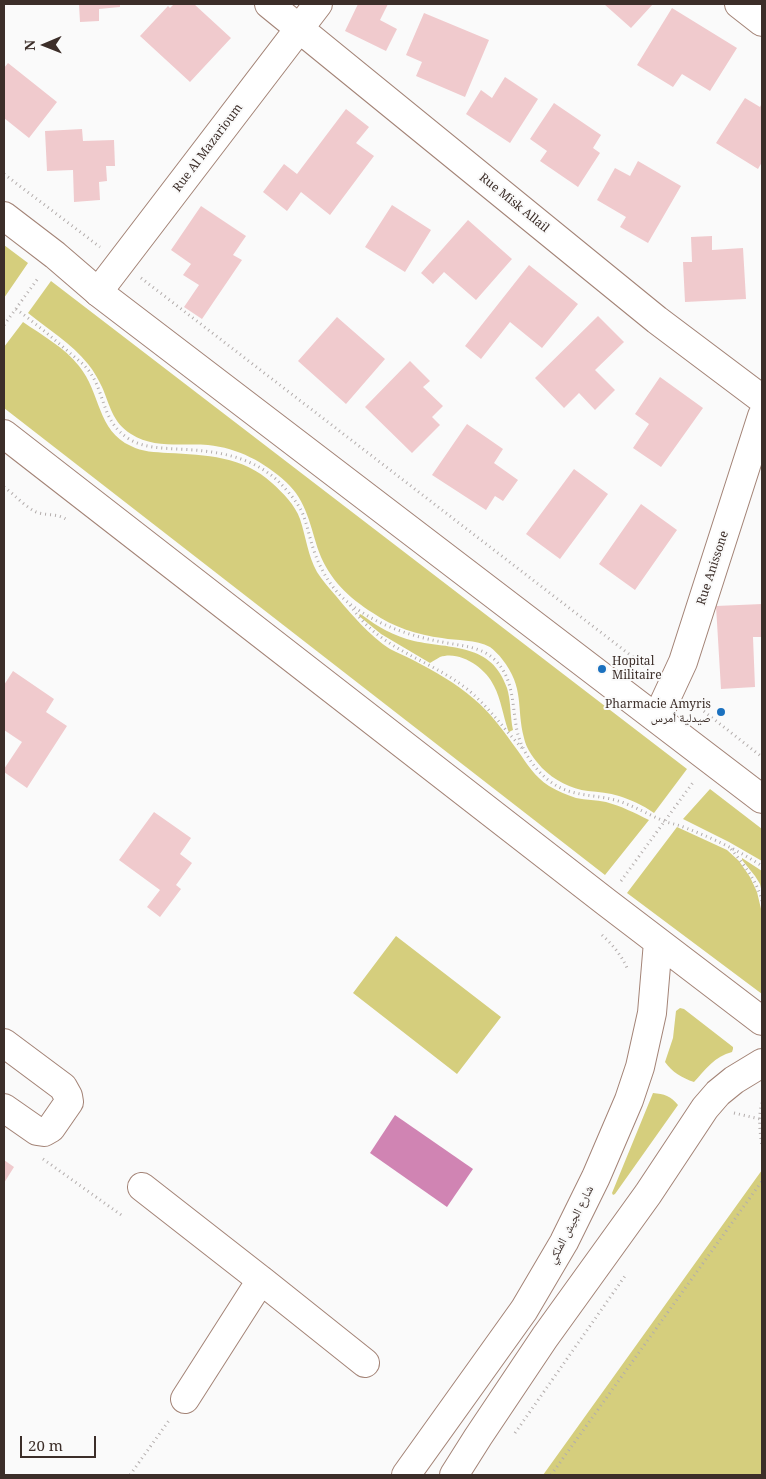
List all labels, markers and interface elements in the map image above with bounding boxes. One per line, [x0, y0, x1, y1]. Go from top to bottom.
north arrow [20, 20, 70, 70]
text: N [20, 40, 39, 51]
street label: Rue Al Mazarioum [170, 101, 246, 195]
street label: Rue Misk Allail [476, 170, 552, 236]
street label: Rue Anissone [694, 529, 732, 607]
place label: Hopital Militaire [612, 655, 662, 683]
marker: Hopital Militaire [596, 663, 608, 675]
place label: Pharmacie Amyris صيدلية أمرس [605, 698, 711, 726]
marker: Pharmacie Amyris صيدلية أمرس [715, 706, 727, 718]
street label: شارع الجيش الملكي [545, 1183, 597, 1267]
scale bar [22, 1426, 99, 1458]
text: 20 m [28, 1435, 63, 1455]

